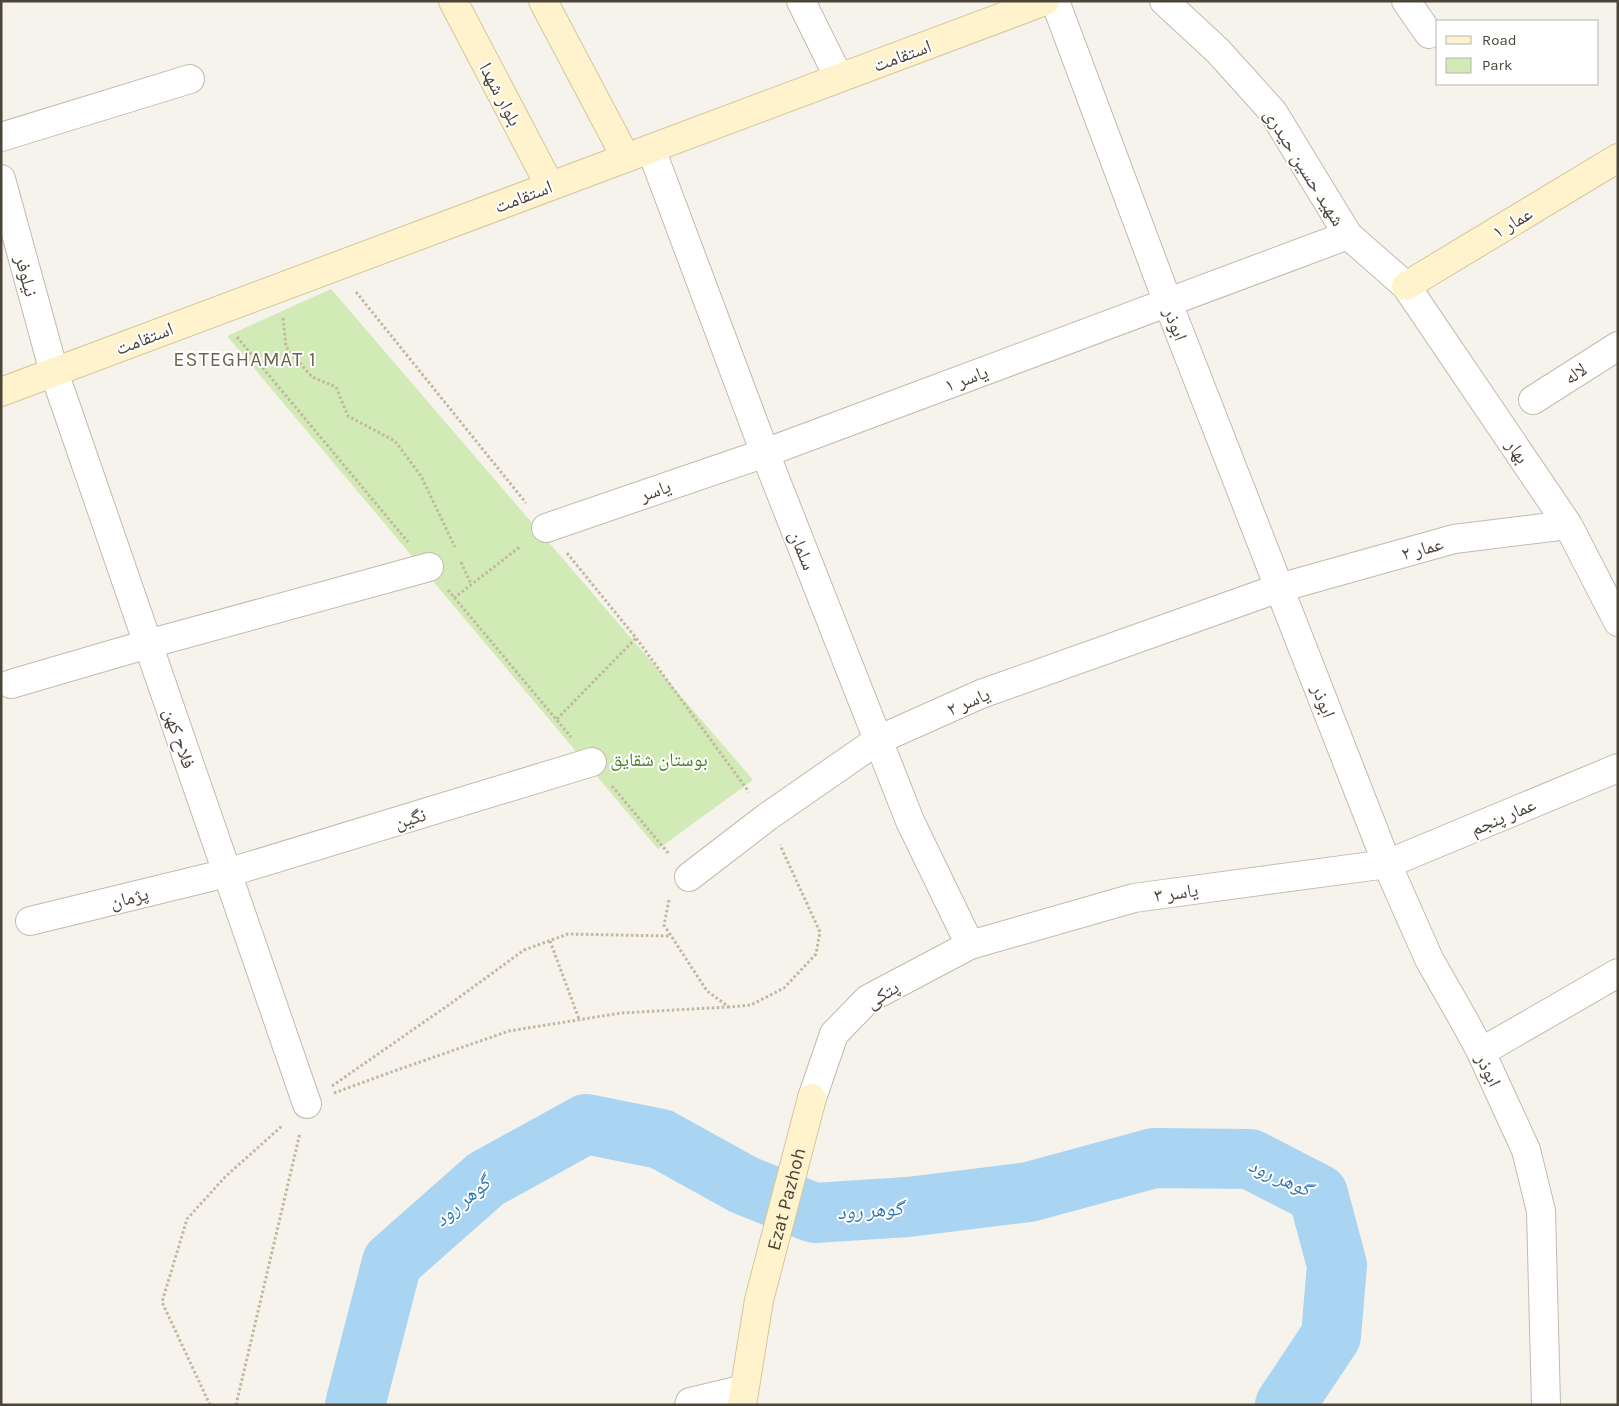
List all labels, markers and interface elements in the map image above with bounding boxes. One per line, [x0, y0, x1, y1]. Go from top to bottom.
legend [1436, 20, 1599, 85]
text: Road [1482, 31, 1517, 49]
street label: استقامت [870, 35, 934, 77]
text: Park [1482, 56, 1512, 74]
street label: بلوار شهدا [474, 59, 526, 130]
street label: شهید حسین حیدری [1259, 105, 1349, 230]
street label: استقامت [491, 176, 555, 218]
street label: عمار ۱ [1489, 202, 1537, 243]
street label: نیلوفر [10, 253, 42, 299]
street label: ابوذر [1158, 304, 1191, 344]
street label: استقامت [112, 318, 176, 360]
district label: ESTEGHAMAT 1 [173, 348, 317, 371]
street label: لاله [1560, 358, 1591, 389]
street label: یاسر ۱ [942, 361, 991, 397]
street label: بهار [1501, 434, 1533, 468]
street label: یاسر [636, 475, 674, 507]
street label: سلمان [784, 527, 820, 573]
street label: عمار ۲ [1399, 532, 1446, 565]
street label: ابوذر [1306, 681, 1339, 721]
street label: یاسر ۲ [944, 683, 993, 721]
street label: فلاح کهن [158, 705, 200, 771]
park label: بوستان شقایق [610, 749, 708, 771]
street label: عمار پنجم [1467, 793, 1540, 841]
street label: نگین [392, 804, 429, 834]
street label: یاسر ۳ [1153, 879, 1200, 907]
street label: پژمان [108, 883, 151, 913]
street label: پتکی [862, 976, 903, 1014]
street label: ابوذر [1470, 1050, 1505, 1090]
street label: Ezat Pazhoh [763, 1145, 811, 1253]
water label: گوهر رود [1245, 1154, 1319, 1203]
water label: گوهر رود [430, 1168, 499, 1231]
water label: گوهر رود [837, 1196, 909, 1224]

